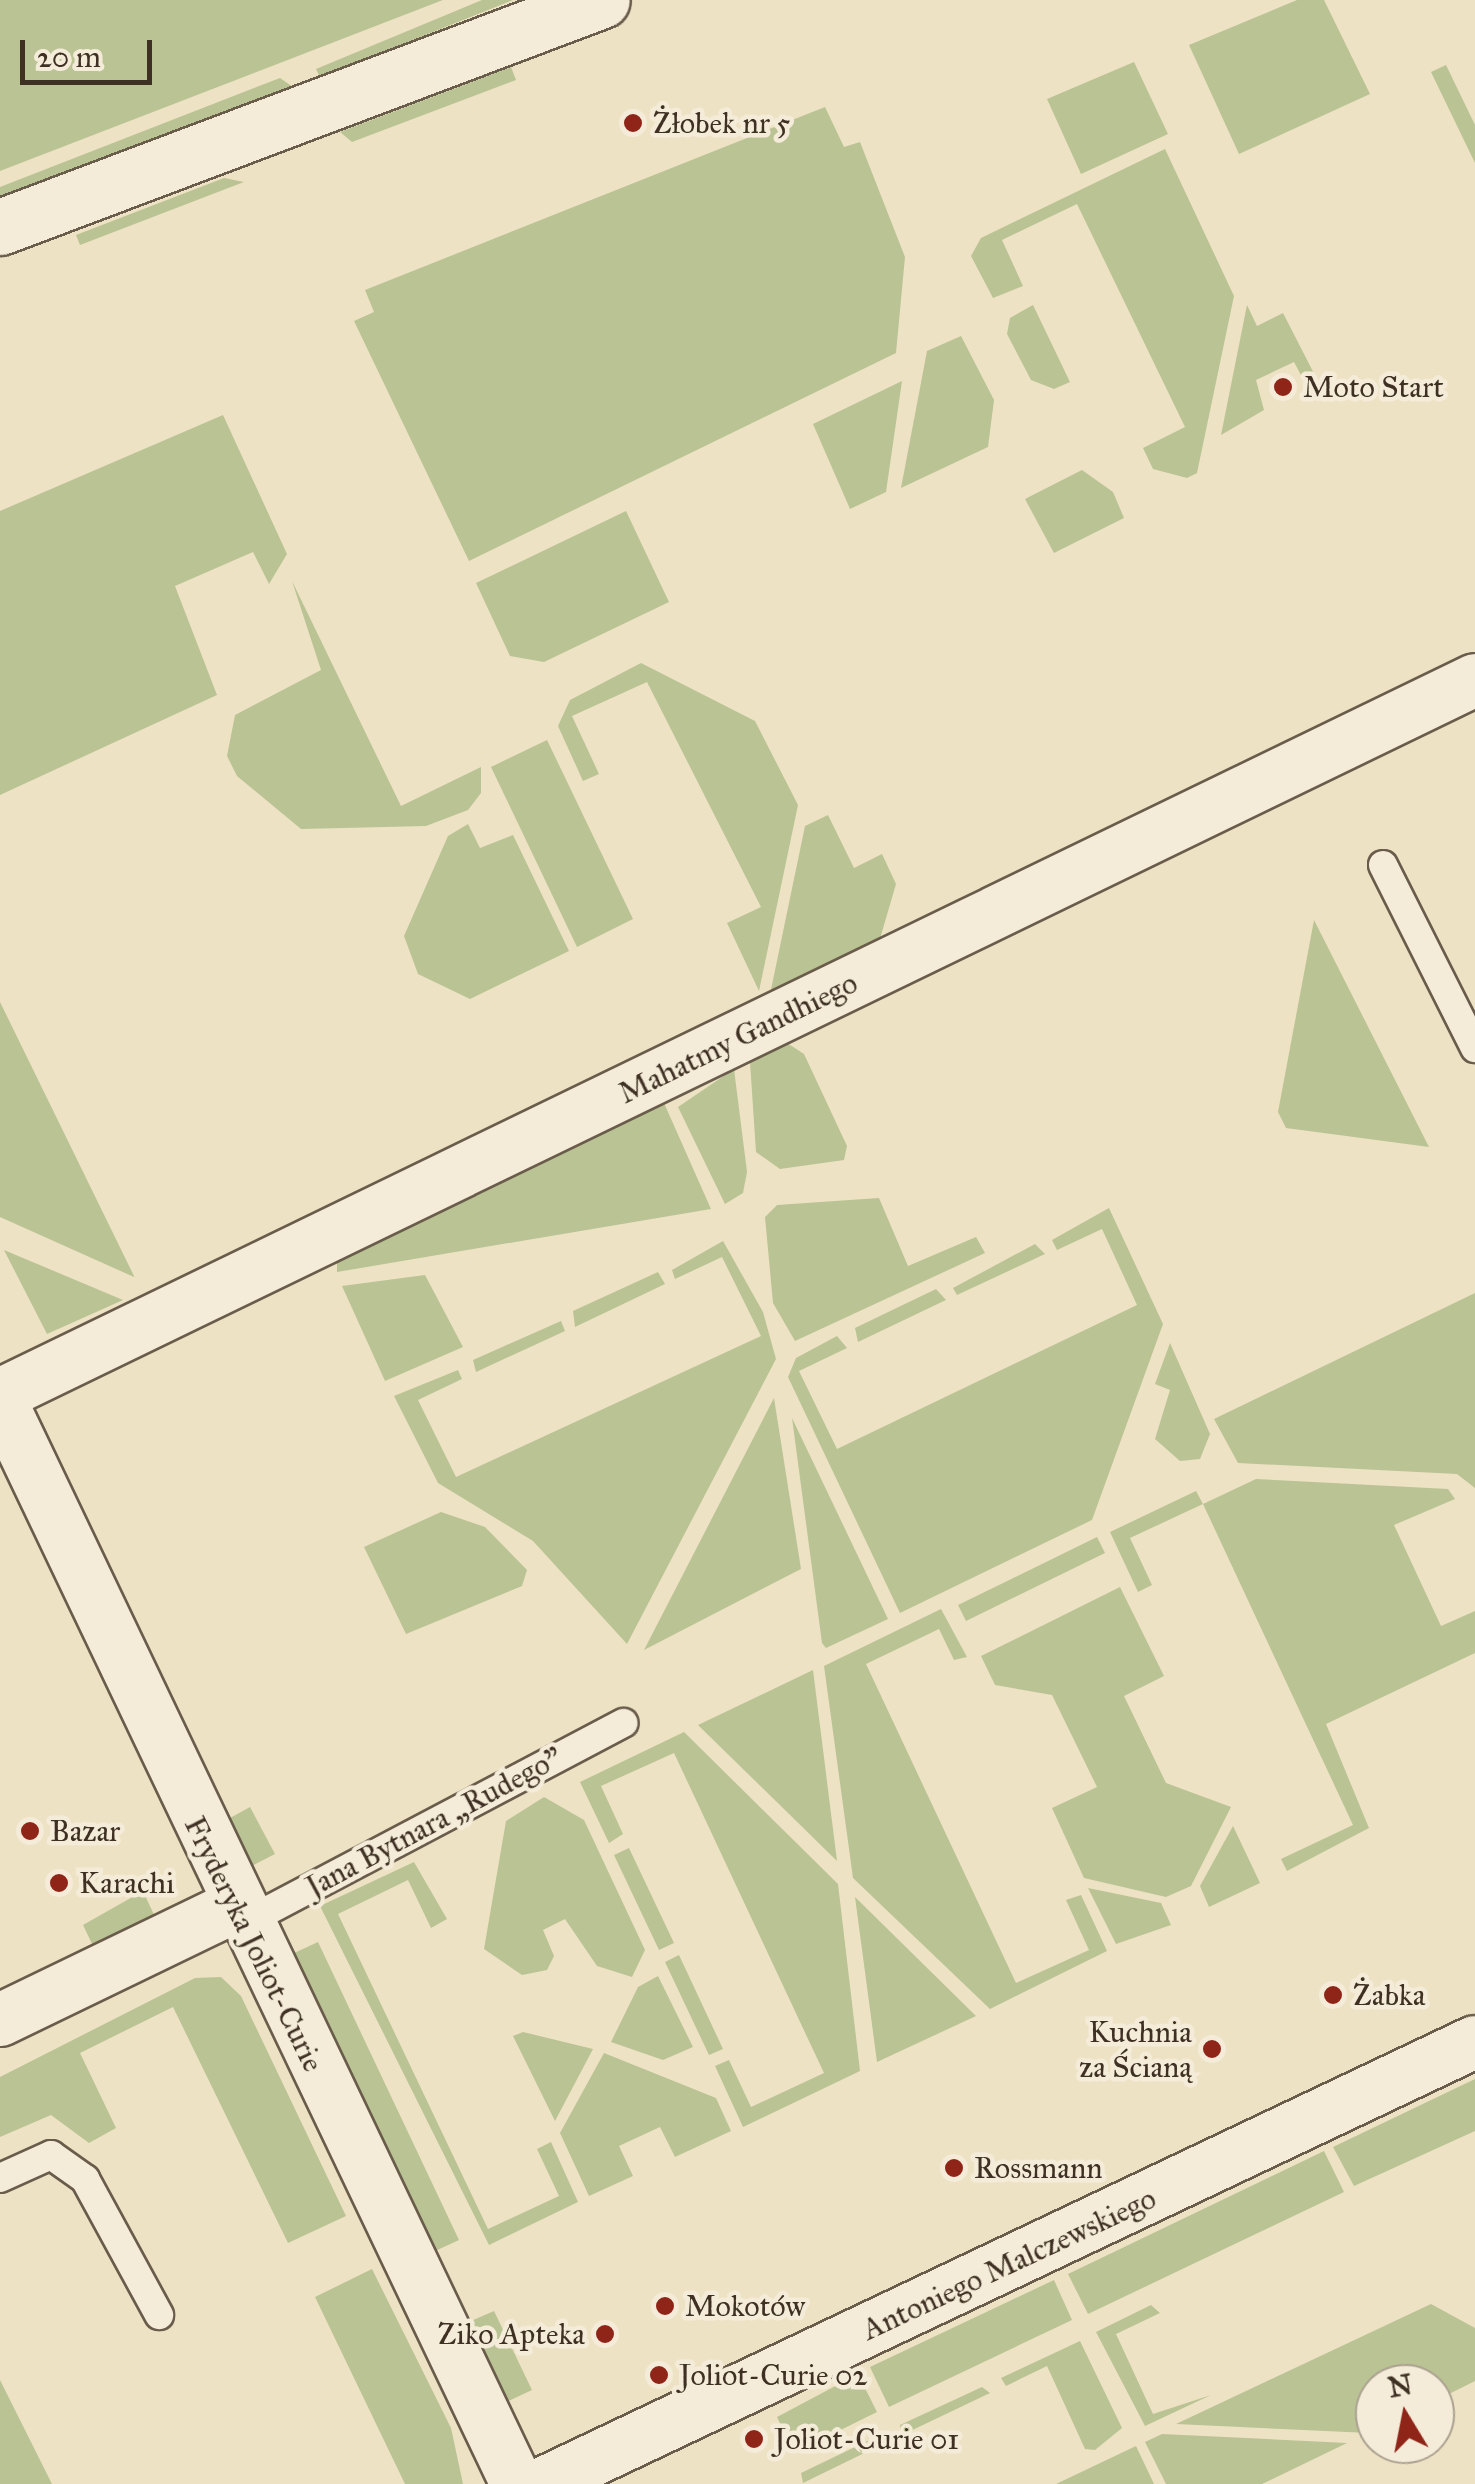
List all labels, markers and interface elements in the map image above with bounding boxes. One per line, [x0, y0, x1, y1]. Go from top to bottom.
scale bar [25, 20, 158, 82]
text: 20 m [37, 39, 101, 75]
place label: Żłobek nr 5 [653, 105, 790, 141]
marker: Żłobek nr 5 [622, 112, 644, 134]
place label: Moto Start [1303, 369, 1444, 405]
marker: Moto Start [1272, 376, 1294, 398]
street label: Mahatmy Gandhiego [613, 965, 863, 1111]
street label: Jana Bytnara „Rudego” [300, 1739, 568, 1905]
street label: Fryderyka Joliot-Curie [177, 1811, 331, 2077]
place label: Bazar [50, 1813, 120, 1849]
marker: Bazar [19, 1820, 41, 1842]
place label: Karachi [79, 1865, 174, 1901]
marker: Karachi [48, 1872, 70, 1894]
place label: Żabka [1353, 1977, 1425, 2013]
marker: Żabka [1322, 1984, 1344, 2006]
place label: Kuchnia za Ścianą [1079, 2014, 1192, 2084]
marker: Kuchnia za Ścianą [1201, 2038, 1223, 2060]
place label: Rossmann [974, 2150, 1102, 2186]
marker: Rossmann [943, 2157, 965, 2179]
street label: Antoniego Malczewskiego [856, 2180, 1162, 2348]
place label: Mokotów [685, 2288, 805, 2324]
marker: Mokotów [654, 2295, 676, 2317]
place label: Ziko Apteka [438, 2316, 585, 2352]
marker: Ziko Apteka [594, 2323, 616, 2345]
place label: Joliot-Curie 02 [679, 2357, 867, 2393]
marker: Joliot-Curie 02 [648, 2364, 670, 2386]
north arrow [1355, 2364, 1455, 2464]
text: N [1385, 2367, 1415, 2405]
place label: Joliot-Curie 01 [774, 2421, 959, 2457]
marker: Joliot-Curie 01 [743, 2428, 765, 2450]

